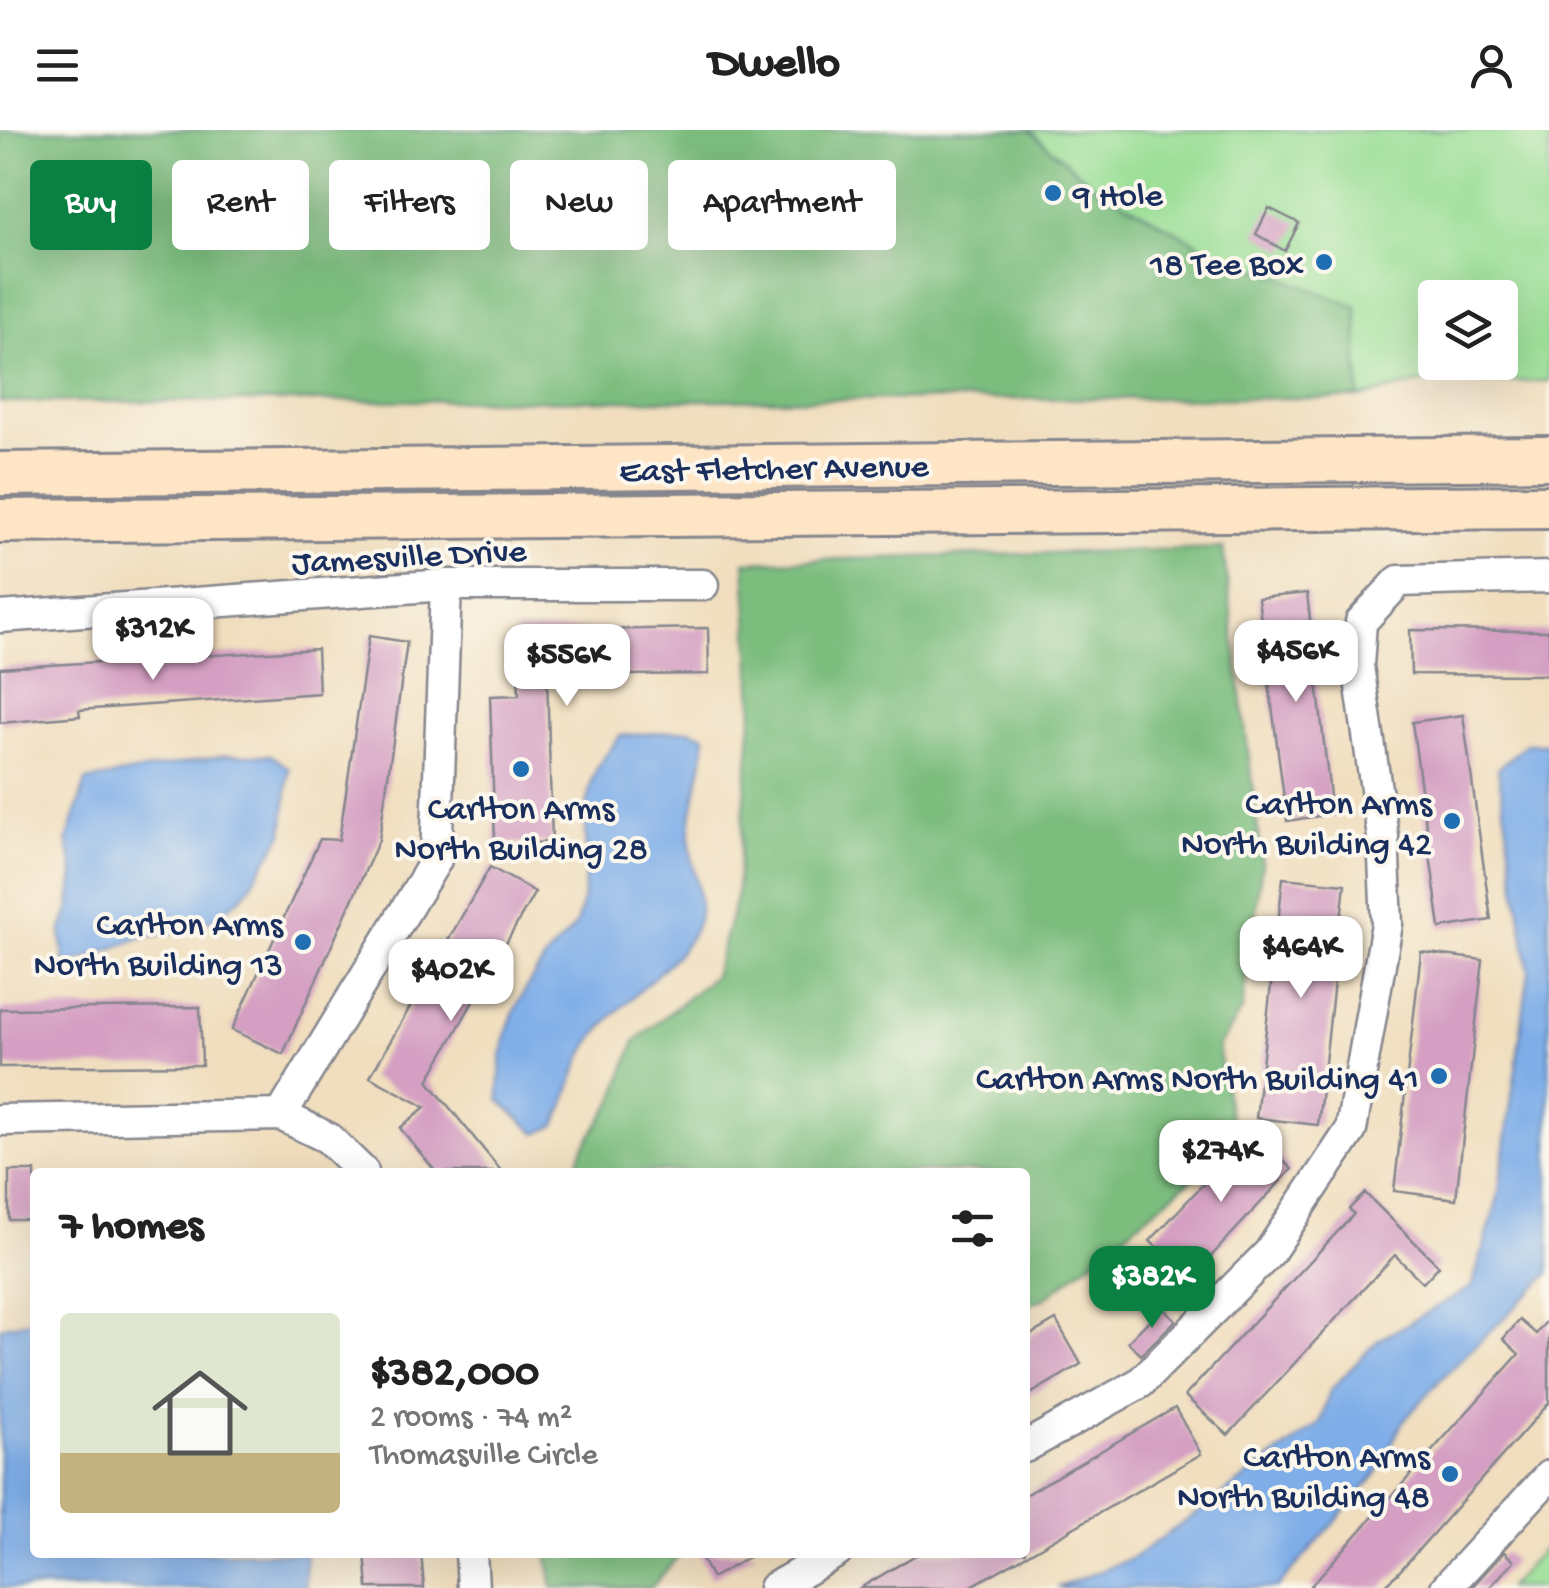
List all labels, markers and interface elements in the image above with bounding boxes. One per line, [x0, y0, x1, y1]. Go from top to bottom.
icon: menu [30, 38, 85, 93]
icon: person [1464, 38, 1519, 93]
text: Dwello [709, 39, 840, 92]
chip: Buy [30, 160, 152, 250]
chip: Rent [172, 160, 309, 250]
chip: Filters [329, 160, 490, 250]
chip: New [510, 160, 648, 250]
chip: Apartment [668, 160, 896, 250]
place label: 9 Hole [1072, 178, 1164, 219]
marker: 9 Hole [1042, 182, 1064, 204]
place label: 18 Tee Box [1149, 247, 1304, 288]
marker: 18 Tee Box [1313, 251, 1335, 273]
map controls [1418, 280, 1518, 380]
button: layers [1418, 280, 1518, 380]
street label: East Fletcher Avenue [619, 448, 930, 495]
street label: Jamesville Drive [291, 533, 529, 586]
pin: $312K [83, 598, 223, 683]
text: $312K [114, 611, 192, 649]
pin: $456K [1226, 620, 1366, 705]
pin: $556K [497, 624, 637, 709]
text: $456K [1256, 633, 1336, 671]
text: $556K [526, 637, 608, 675]
marker: Carlton Arms North Building 28 [510, 758, 532, 780]
place label: Carlton Arms North Building 42 [1181, 786, 1433, 867]
place label: Carlton Arms North Building 28 [394, 791, 648, 872]
marker: Carlton Arms North Building 42 [1441, 810, 1463, 832]
place label: Carlton Arms North Building 13 [33, 907, 284, 988]
pin: $464K [1231, 916, 1371, 1001]
text: $464K [1262, 929, 1340, 967]
marker: Carlton Arms North Building 13 [292, 931, 314, 953]
pin: $402K [381, 939, 521, 1024]
text: $402K [411, 952, 492, 990]
place label: Carlton Arms North Building 41 [976, 1061, 1419, 1102]
marker: Carlton Arms North Building 41 [1428, 1065, 1450, 1087]
pin: $274K [1151, 1120, 1291, 1205]
text: $274K [1181, 1133, 1261, 1171]
icon: filters [945, 1201, 1000, 1256]
text: 7 homes [60, 1204, 203, 1253]
pin: $382K [1082, 1246, 1222, 1331]
text: $382K [1111, 1259, 1193, 1297]
text: $382,000 [370, 1351, 539, 1400]
icon: home [140, 1353, 260, 1473]
text: 2 rooms · 74 m² [370, 1400, 572, 1438]
text: Thomasville Circle [370, 1438, 598, 1476]
place label: Carlton Arms North Building 48 [1177, 1439, 1431, 1520]
marker: Carlton Arms North Building 48 [1439, 1463, 1461, 1485]

